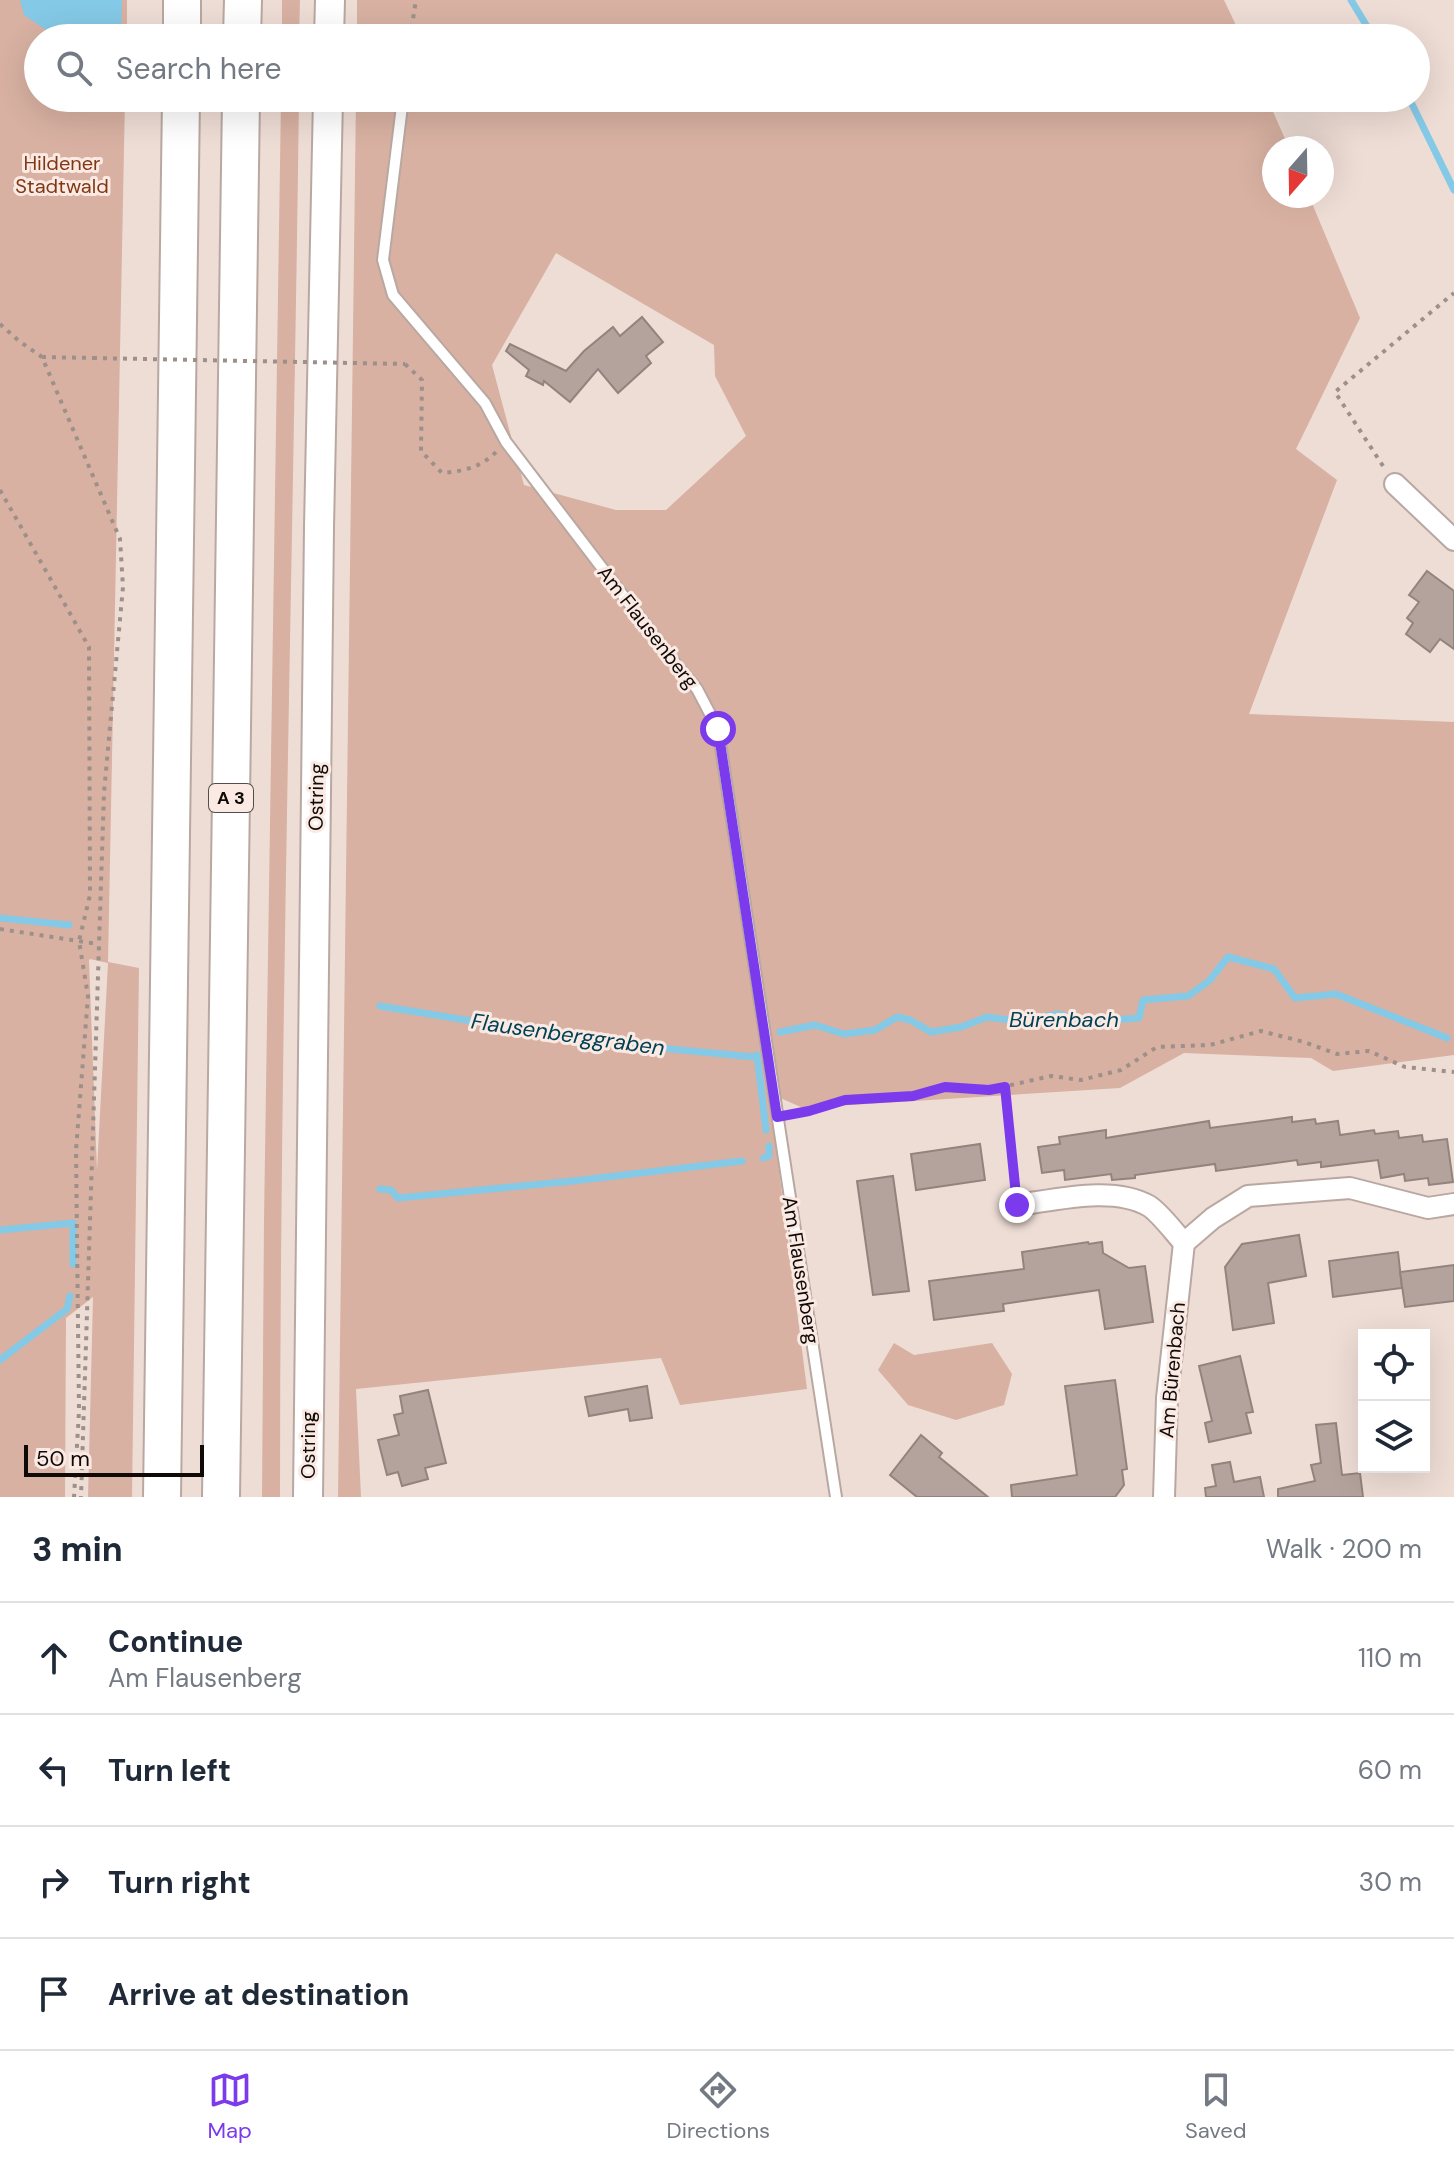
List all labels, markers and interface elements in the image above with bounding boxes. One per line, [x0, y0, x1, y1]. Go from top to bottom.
search box [24, 24, 1430, 112]
icon: search [52, 46, 96, 90]
text: Search here [116, 49, 282, 88]
north arrow [1262, 136, 1334, 208]
park label: Hildener Stadtwald [15, 150, 109, 199]
street label: Am Flausenberg [592, 560, 704, 694]
route start [700, 711, 736, 747]
street label: Ostring [302, 763, 330, 831]
road number: A 3 [209, 784, 253, 812]
water label: Bürenbach [1009, 1005, 1119, 1034]
water label: Flausenberggraben [469, 1007, 666, 1062]
route end [999, 1187, 1035, 1223]
street label: Am Flausenberg [777, 1194, 825, 1346]
street label: Am Bürenbach [1153, 1301, 1191, 1439]
map controls [1358, 1329, 1430, 1473]
button: locate [1358, 1329, 1430, 1401]
button: layers [1358, 1401, 1430, 1473]
street label: Ostring [295, 1411, 321, 1479]
scale bar [24, 1441, 204, 1477]
text: 50 m [36, 1444, 90, 1473]
text: 3 min [32, 1527, 123, 1572]
text: Walk · 200 m [1266, 1532, 1422, 1566]
text: Continue [108, 1622, 243, 1661]
icon: ahead [32, 1636, 76, 1680]
text: 110 m [1358, 1641, 1422, 1675]
text: Am Flausenberg [108, 1661, 302, 1695]
icon: left [32, 1748, 76, 1792]
text: Turn left [108, 1751, 231, 1790]
text: 60 m [1358, 1753, 1422, 1787]
icon: right [32, 1860, 76, 1904]
text: Turn right [108, 1863, 251, 1902]
text: 30 m [1359, 1865, 1422, 1899]
icon: arrive [32, 1972, 76, 2016]
text: Arrive at destination [108, 1975, 409, 2014]
tab: Map [207, 2068, 252, 2145]
tab: Directions [667, 2068, 770, 2145]
tab: Saved [1185, 2068, 1247, 2145]

